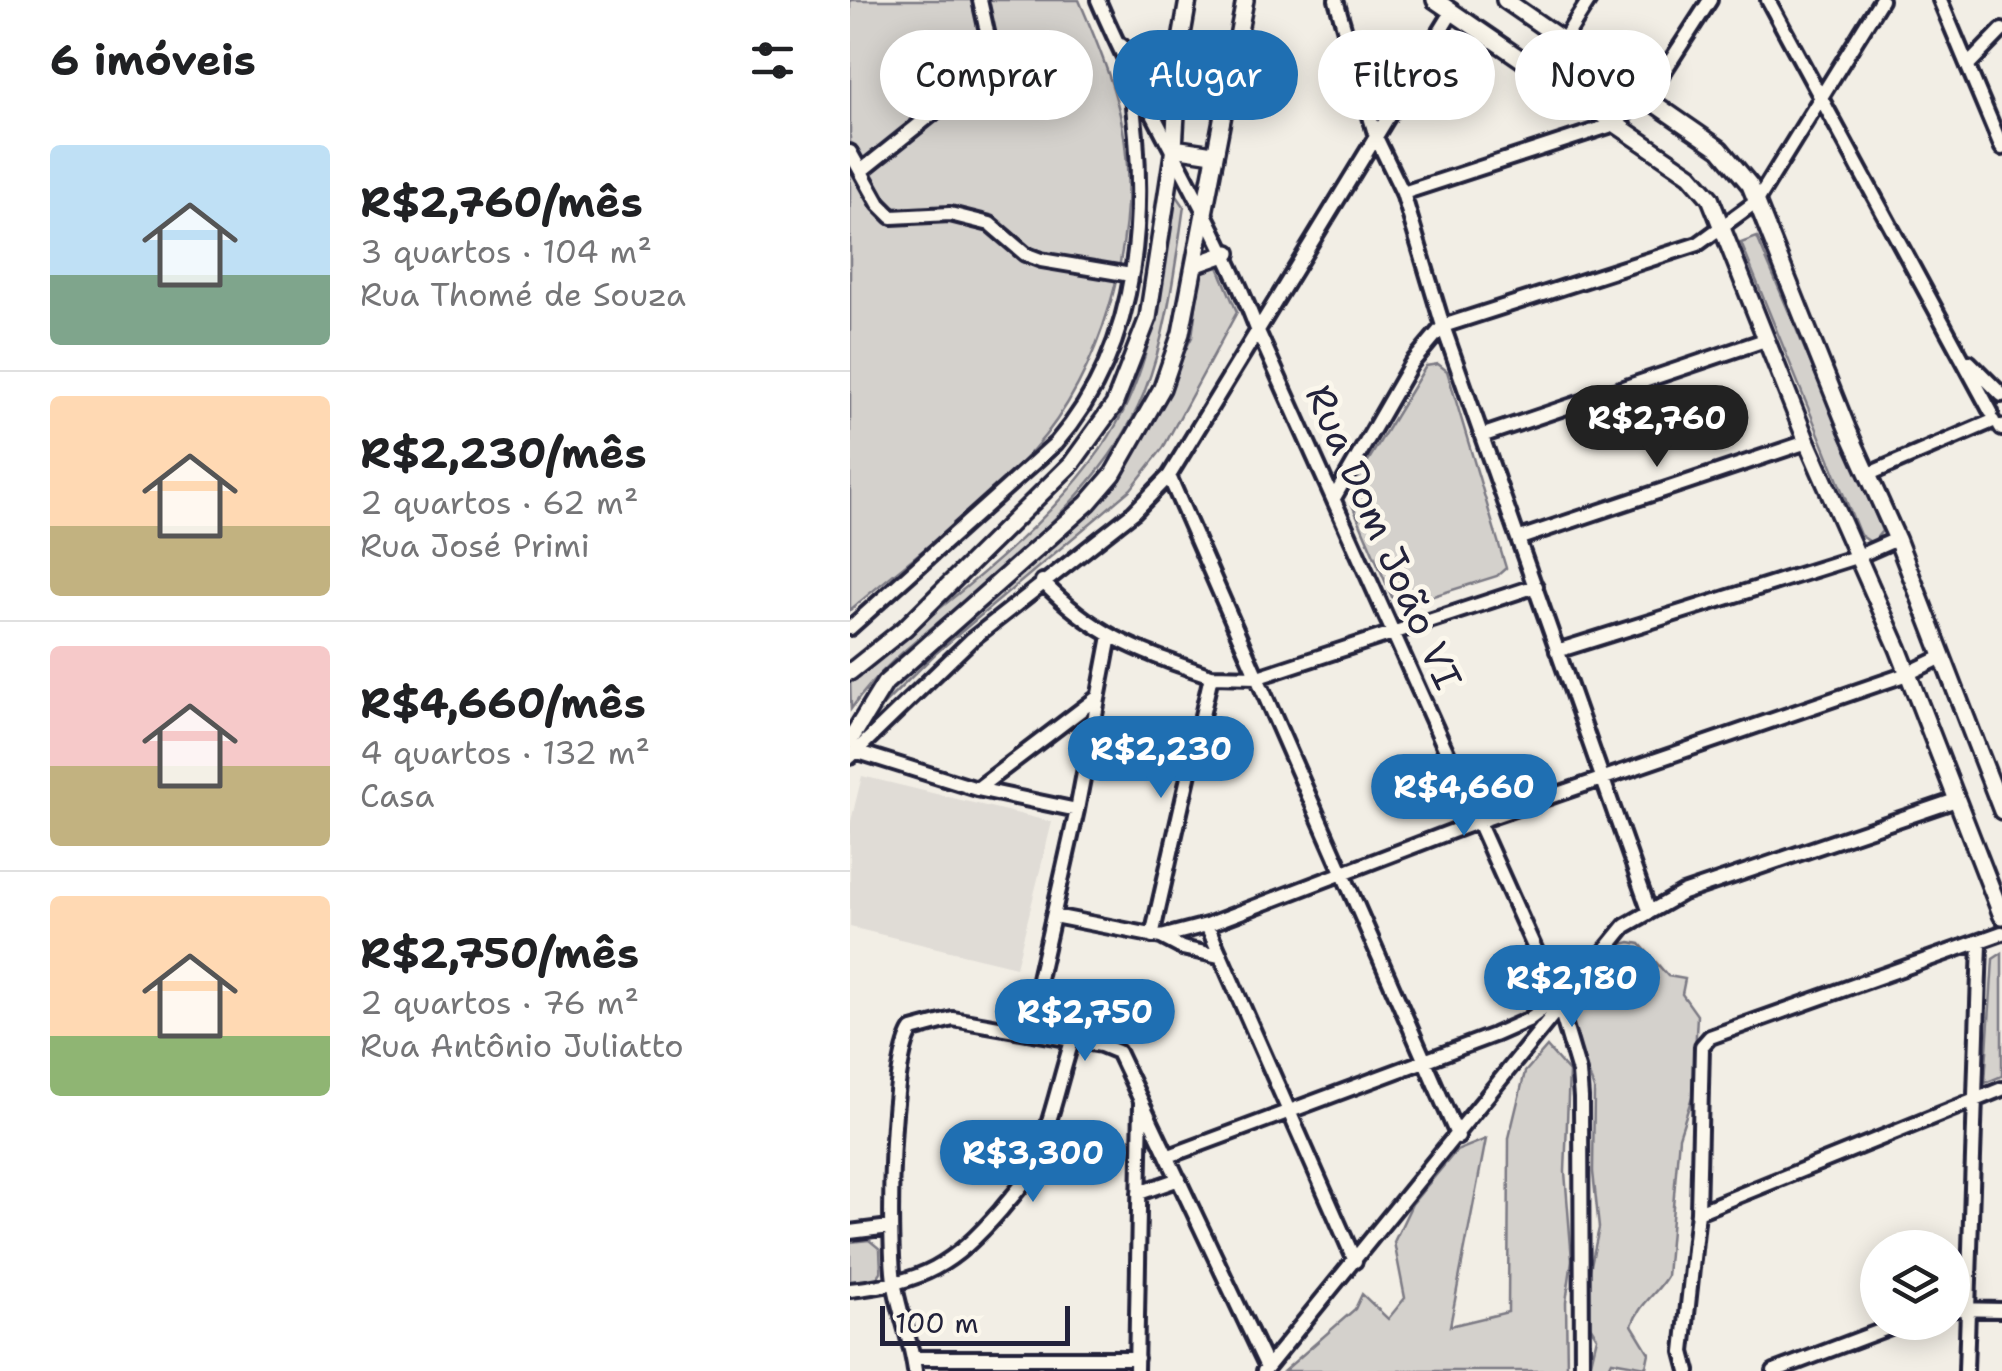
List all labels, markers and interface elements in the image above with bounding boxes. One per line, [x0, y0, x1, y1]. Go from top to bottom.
chip: Comprar [880, 30, 1093, 120]
chip: Alugar [1113, 30, 1298, 120]
chip: Filtros [1318, 30, 1495, 120]
chip: Novo [1515, 30, 1671, 120]
text: 6 imóveis [50, 32, 256, 88]
icon: filters [745, 33, 800, 88]
text: R$2,760/mês [360, 174, 643, 230]
icon: home [130, 185, 250, 305]
text: 3 quartos · 104 m² [360, 230, 652, 273]
text: Rua Thomé de Souza [360, 273, 686, 316]
street label: Rua Dom João VI [1294, 377, 1474, 697]
pin: R$2,760 [1565, 385, 1749, 470]
text: R$2,760 [1587, 396, 1727, 439]
text: R$2,230/mês [360, 425, 647, 481]
icon: home [130, 436, 250, 556]
text: 2 quartos · 62 m² [360, 481, 638, 524]
text: Rua José Primi [360, 524, 590, 567]
text: R$4,660/mês [360, 675, 646, 731]
icon: home [130, 686, 250, 806]
pin: R$2,230 [1069, 716, 1253, 801]
text: R$2,230 [1090, 727, 1232, 770]
text: 4 quartos · 132 m² [360, 731, 650, 774]
pin: R$4,660 [1372, 754, 1556, 839]
text: R$4,660 [1393, 765, 1535, 808]
text: Casa [360, 774, 434, 817]
text: R$2,750/mês [360, 925, 639, 981]
icon: home [130, 936, 250, 1056]
pin: R$2,180 [1480, 945, 1664, 1030]
text: R$2,180 [1506, 956, 1638, 999]
pin: R$2,750 [993, 979, 1177, 1064]
text: 2 quartos · 76 m² [360, 981, 639, 1024]
text: R$2,750 [1017, 990, 1153, 1033]
text: Rua Antônio Juliatto [360, 1024, 684, 1067]
pin: R$3,300 [941, 1120, 1125, 1205]
text: R$3,300 [962, 1131, 1104, 1174]
map controls [1860, 1230, 1970, 1340]
button: layers [1860, 1230, 1970, 1340]
scale bar [880, 1301, 1070, 1346]
text: 100 m [895, 1304, 979, 1342]

